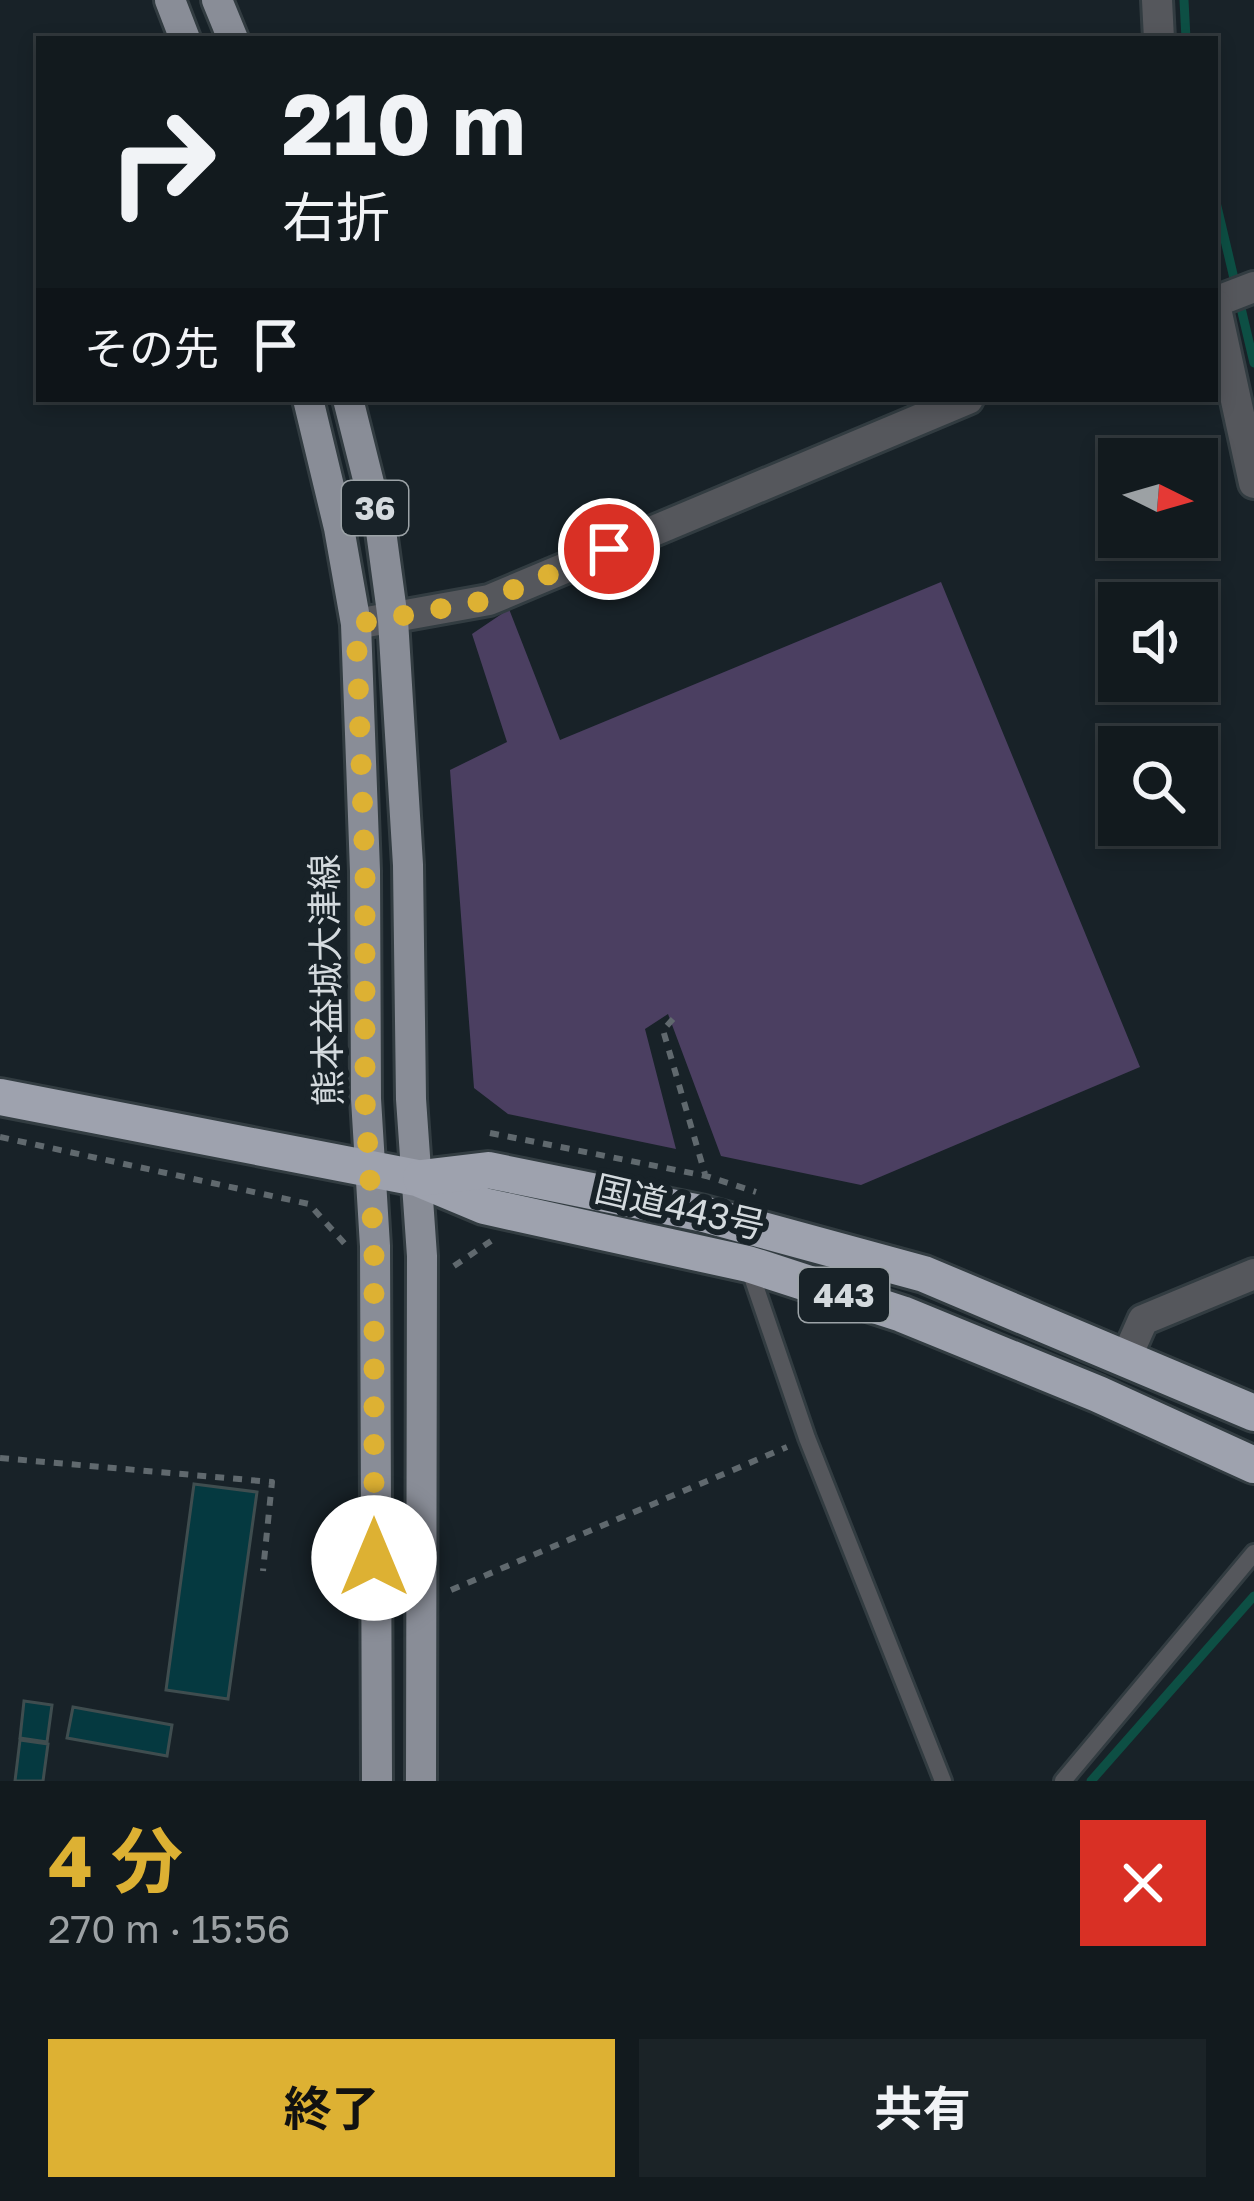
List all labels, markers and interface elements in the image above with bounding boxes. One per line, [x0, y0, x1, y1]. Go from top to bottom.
text: 210 m [282, 73, 526, 173]
icon: right [84, 84, 240, 240]
text: 右折 [282, 184, 390, 249]
icon: arrive [243, 312, 309, 378]
text: その先 [84, 321, 219, 375]
north arrow [1098, 438, 1218, 558]
map controls [1098, 438, 1218, 846]
road number: 36 [342, 481, 408, 535]
pin [558, 498, 660, 600]
icon: arrive [576, 516, 642, 582]
button: sound [1098, 582, 1218, 702]
button: search [1098, 726, 1218, 846]
street label: 熊本益城大津線 [302, 854, 349, 1106]
street label: 国道443号 [591, 1166, 769, 1247]
road number: 443 [799, 1268, 889, 1322]
position arrow [311, 1495, 437, 1621]
text: 4 分 [48, 1816, 183, 1903]
button: close [1080, 1820, 1206, 1946]
text: 270 m · 15:56 [48, 1905, 290, 1952]
button: 終了 [48, 2039, 615, 2177]
button: 共有 [639, 2039, 1206, 2177]

